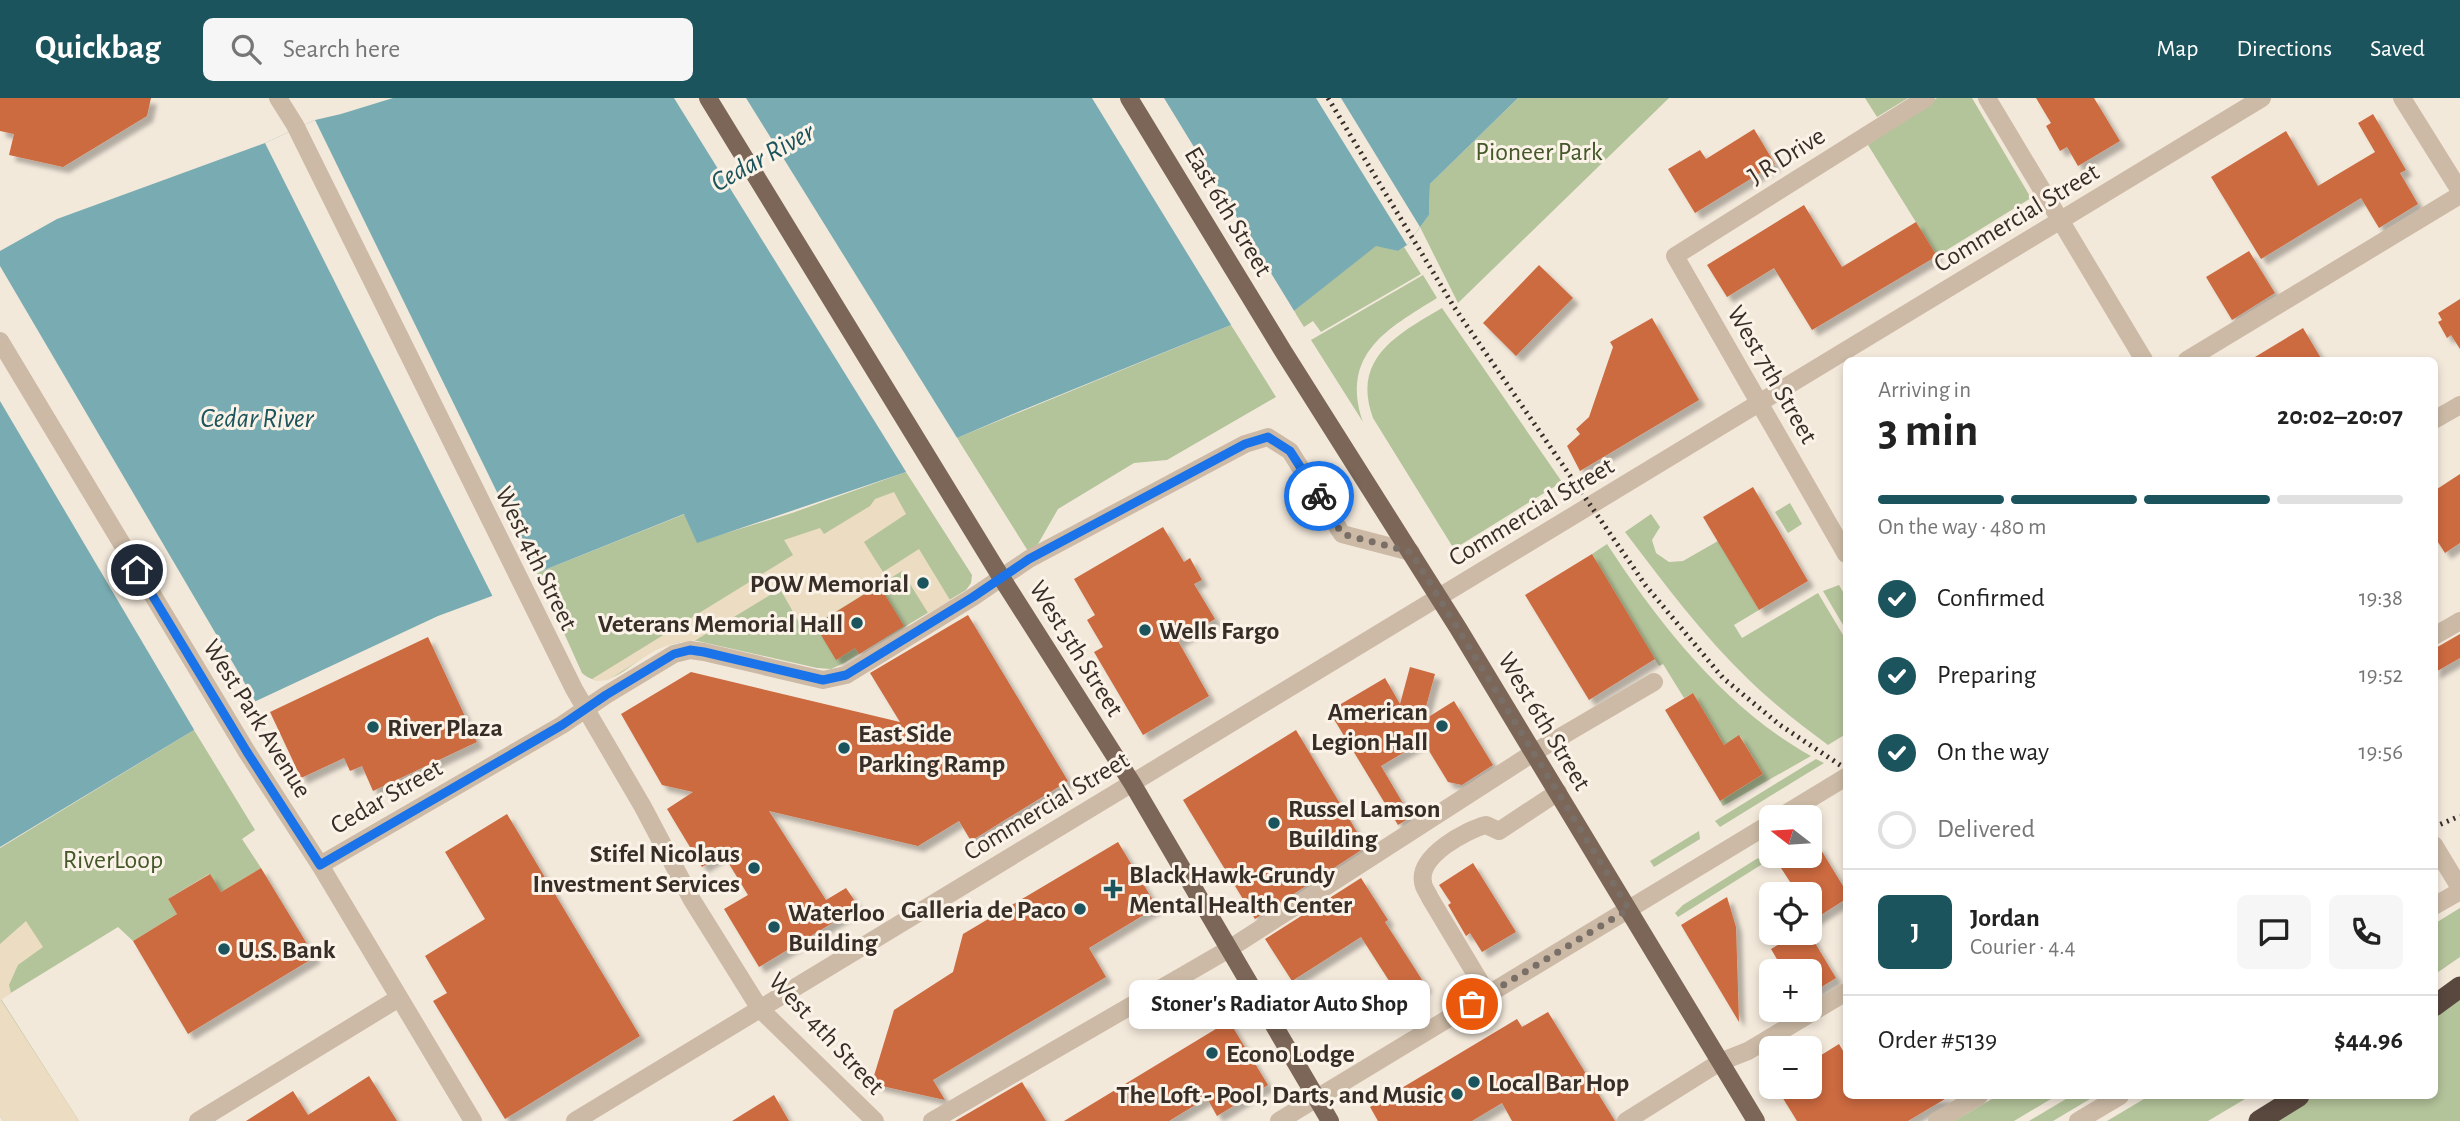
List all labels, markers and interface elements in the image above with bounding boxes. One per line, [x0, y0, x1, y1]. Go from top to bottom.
search box [203, 18, 693, 81]
icon: search [227, 30, 265, 68]
text: Quickbag [35, 32, 161, 65]
text: Search here [283, 36, 400, 62]
text: Map [2156, 37, 2198, 61]
text: Directions [2236, 37, 2332, 61]
text: Saved [2370, 37, 2425, 61]
water label: Cedar River [707, 118, 820, 197]
street label: J R Drive [1744, 122, 1830, 189]
park label: Pioneer Park [1475, 139, 1603, 165]
street label: East 6th Street [1179, 142, 1277, 281]
street label: Commercial Street [1929, 158, 2104, 277]
street label: West 7th Street [1722, 301, 1822, 448]
text: Arriving in [1878, 379, 1971, 402]
text: 20:02–20:07 [2277, 403, 2403, 429]
water label: Cedar River [200, 405, 315, 433]
text: 3 min [1878, 408, 1978, 454]
street label: Commercial Street [1444, 452, 1619, 571]
courier [1284, 461, 1354, 531]
icon: bike [1300, 477, 1338, 515]
street label: West 4th Street [490, 483, 582, 634]
text: On the way · 480 m [1878, 516, 2046, 539]
pin [107, 540, 167, 600]
icon: home [118, 551, 156, 589]
place label: POW Memorial [750, 571, 909, 597]
marker: POW Memorial [915, 575, 931, 591]
street label: West 5th Street [1024, 576, 1128, 721]
icon: check [1878, 580, 1916, 618]
text: Confirmed [1937, 585, 2045, 611]
text: 19:38 [2359, 587, 2403, 610]
place label: Veterans Memorial Hall [598, 611, 843, 637]
marker: Veterans Memorial Hall [849, 615, 865, 631]
place label: Wells Fargo [1159, 618, 1279, 644]
marker: Wells Fargo [1137, 622, 1153, 638]
street label: West Park Avenue [198, 635, 316, 802]
street label: West 6th Street [1493, 648, 1595, 795]
icon: check [1878, 657, 1916, 695]
text: Preparing [1937, 662, 2036, 688]
text: 19:52 [2359, 664, 2403, 687]
place label: American Legion Hall [1311, 699, 1428, 755]
place label: River Plaza [387, 715, 503, 741]
marker: American Legion Hall [1434, 718, 1450, 734]
marker: River Plaza [365, 719, 381, 735]
place label: East Side Parking Ramp [858, 721, 1005, 777]
icon: check [1878, 734, 1916, 772]
text: On the way [1937, 739, 2049, 765]
marker: East Side Parking Ramp [836, 740, 852, 756]
text: 19:56 [2359, 741, 2403, 764]
street label: Commercial Street [959, 746, 1134, 865]
street label: Cedar Street [326, 755, 447, 839]
place label: Russel Lamson Building [1288, 796, 1440, 852]
north arrow [1759, 805, 1822, 868]
map controls [1759, 805, 1822, 1099]
marker: Russel Lamson Building [1266, 815, 1282, 831]
text: Delivered [1937, 816, 2035, 842]
place label: Stifel Nicolaus Investment Services [532, 841, 740, 897]
park label: RiverLoop [63, 847, 163, 873]
marker: Stifel Nicolaus Investment Services [746, 860, 762, 876]
place label: Black Hawk-Grundy Mental Health Center [1129, 862, 1352, 918]
marker: Black Hawk-Grundy Mental Health Center [1103, 879, 1123, 899]
button: locate [1759, 882, 1822, 945]
button: chat [2237, 895, 2311, 969]
button: phone [2329, 895, 2403, 969]
place label: Galleria de Paco [901, 897, 1066, 923]
place label: Waterloo Building [788, 900, 885, 956]
marker: Galleria de Paco [1072, 901, 1088, 917]
text: Jordan [1970, 905, 2040, 931]
marker: Waterloo Building [766, 919, 782, 935]
text: J [1911, 919, 1919, 945]
text: Courier · 4.4 [1970, 936, 2076, 959]
place label: U.S. Bank [238, 937, 336, 963]
marker: U.S. Bank [216, 941, 232, 957]
button: + [1759, 959, 1822, 1022]
street label: West 4th Street [764, 968, 889, 1100]
pin [1442, 974, 1502, 1034]
callout: Stoner's Radiator Auto Shop [1129, 979, 1430, 1028]
icon: bag [1453, 985, 1491, 1023]
text: Stoner's Radiator Auto Shop [1151, 993, 1408, 1016]
text: Order #5139 [1878, 1027, 1997, 1053]
text: $44.96 [2334, 1027, 2403, 1053]
button: − [1759, 1036, 1822, 1099]
place label: Econo Lodge [1226, 1041, 1355, 1067]
marker: Econo Lodge [1204, 1045, 1220, 1061]
place label: Local Bar Hop [1488, 1070, 1629, 1096]
marker: Local Bar Hop [1466, 1074, 1482, 1090]
place label: The Loft - Pool, Darts, and Music [1116, 1082, 1443, 1108]
marker: The Loft - Pool, Darts, and Music [1449, 1086, 1465, 1102]

